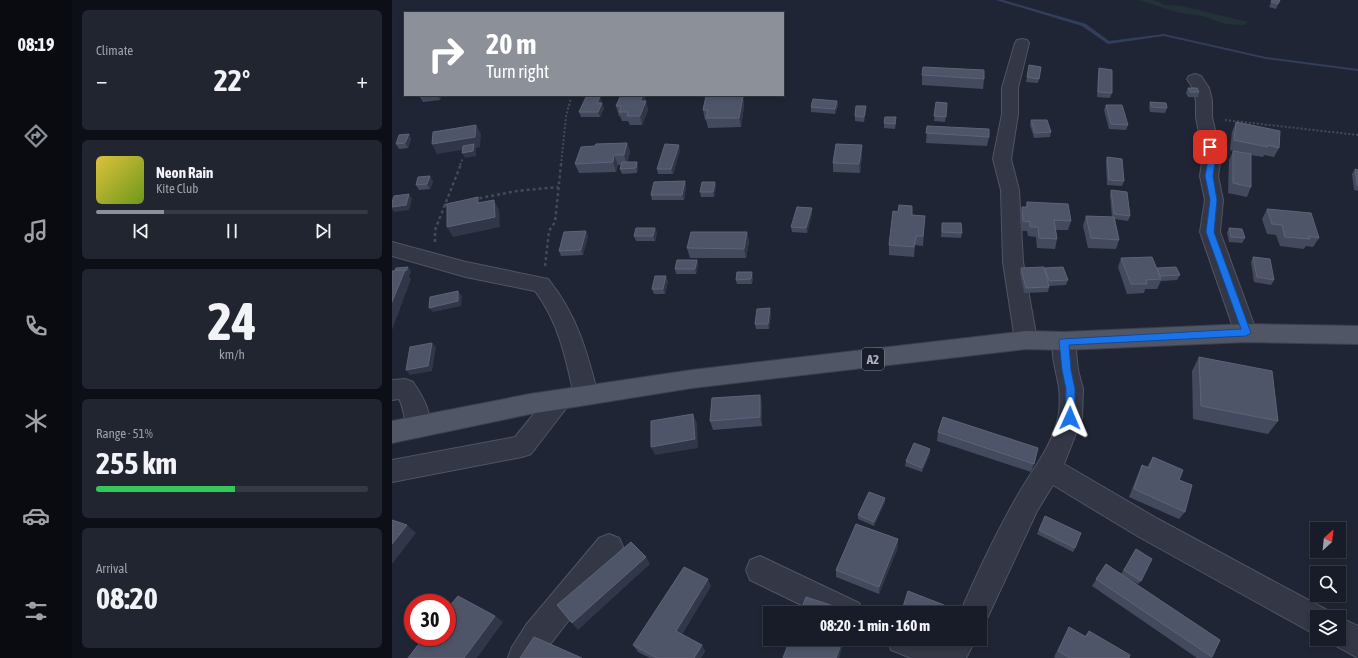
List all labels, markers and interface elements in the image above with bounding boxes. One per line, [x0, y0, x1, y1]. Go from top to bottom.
icon: right [420, 28, 472, 80]
text: 20 m [486, 28, 536, 60]
text: 08:19 [17, 34, 55, 55]
text: Climate [96, 43, 133, 58]
text: Turn right [486, 61, 549, 82]
text: 22° [214, 63, 250, 97]
text: − [96, 67, 107, 93]
text: + [357, 67, 368, 93]
icon: directions [22, 122, 50, 150]
pin [1193, 130, 1227, 164]
icon: arrive [1199, 136, 1221, 158]
text: Neon Rain [156, 164, 213, 181]
text: Kite Club [156, 181, 198, 196]
icon: music [22, 217, 50, 245]
icon: previous [130, 220, 152, 242]
icon: pause [221, 220, 243, 242]
icon: next [312, 220, 334, 242]
text: 24 [208, 291, 256, 351]
icon: phone [22, 312, 50, 340]
text: km/h [219, 347, 245, 362]
road number: A2 [862, 348, 884, 370]
position arrow [1049, 397, 1091, 439]
icon: climate [22, 407, 50, 435]
text: Range · 51% [96, 426, 153, 441]
text: 255 km [96, 446, 177, 480]
icon: car [22, 502, 50, 530]
north arrow [1310, 522, 1346, 558]
map controls [1310, 522, 1346, 646]
text: Arrival [96, 561, 128, 576]
button: search [1310, 566, 1346, 602]
text: 08:20 [96, 581, 158, 615]
speed limit sign: 30 [404, 594, 456, 646]
icon: filters [22, 597, 50, 625]
button: layers [1310, 610, 1346, 646]
text: 08:20 · 1 min · 160 m [820, 617, 930, 634]

